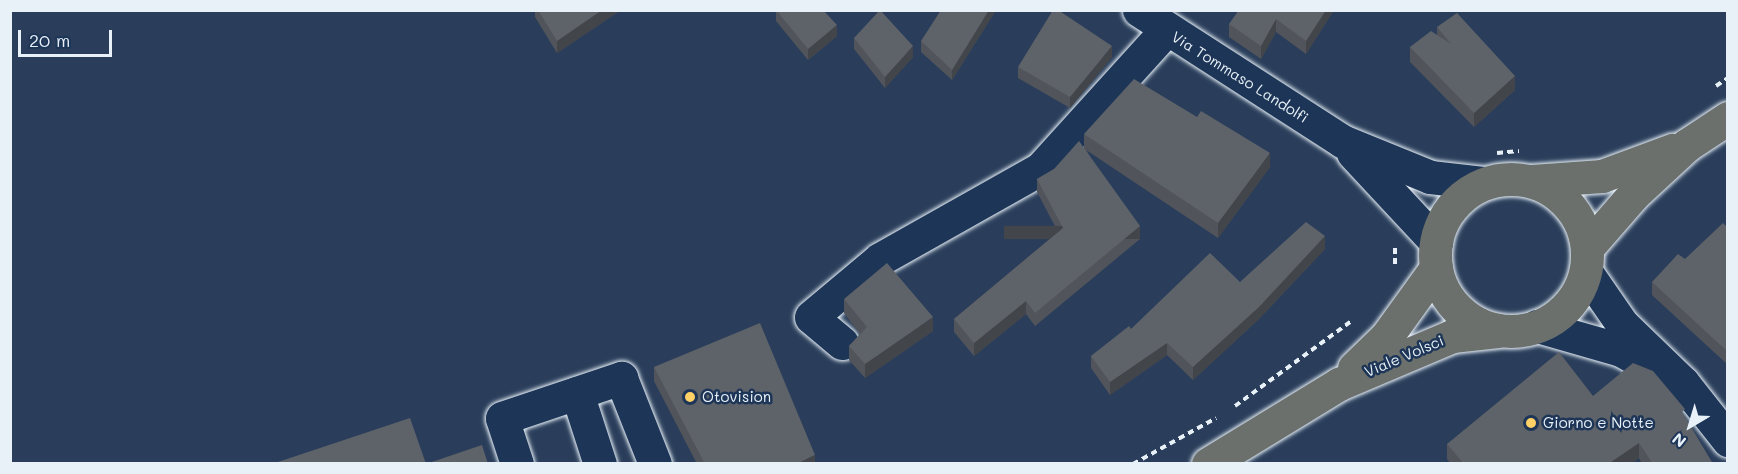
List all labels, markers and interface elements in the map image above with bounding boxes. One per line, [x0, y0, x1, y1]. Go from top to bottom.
scale bar [21, 18, 116, 56]
text: 20 m [29, 28, 70, 52]
street label: Via Tommaso Landolfi [1168, 28, 1312, 126]
street label: Viale Volsci [1362, 331, 1446, 381]
place label: Otovision [702, 388, 771, 406]
marker: Otovision [683, 390, 697, 404]
north arrow [1660, 396, 1720, 456]
place label: Giorno e Notte [1543, 414, 1654, 432]
marker: Giorno e Notte [1524, 416, 1538, 430]
text: N [1667, 429, 1690, 453]

